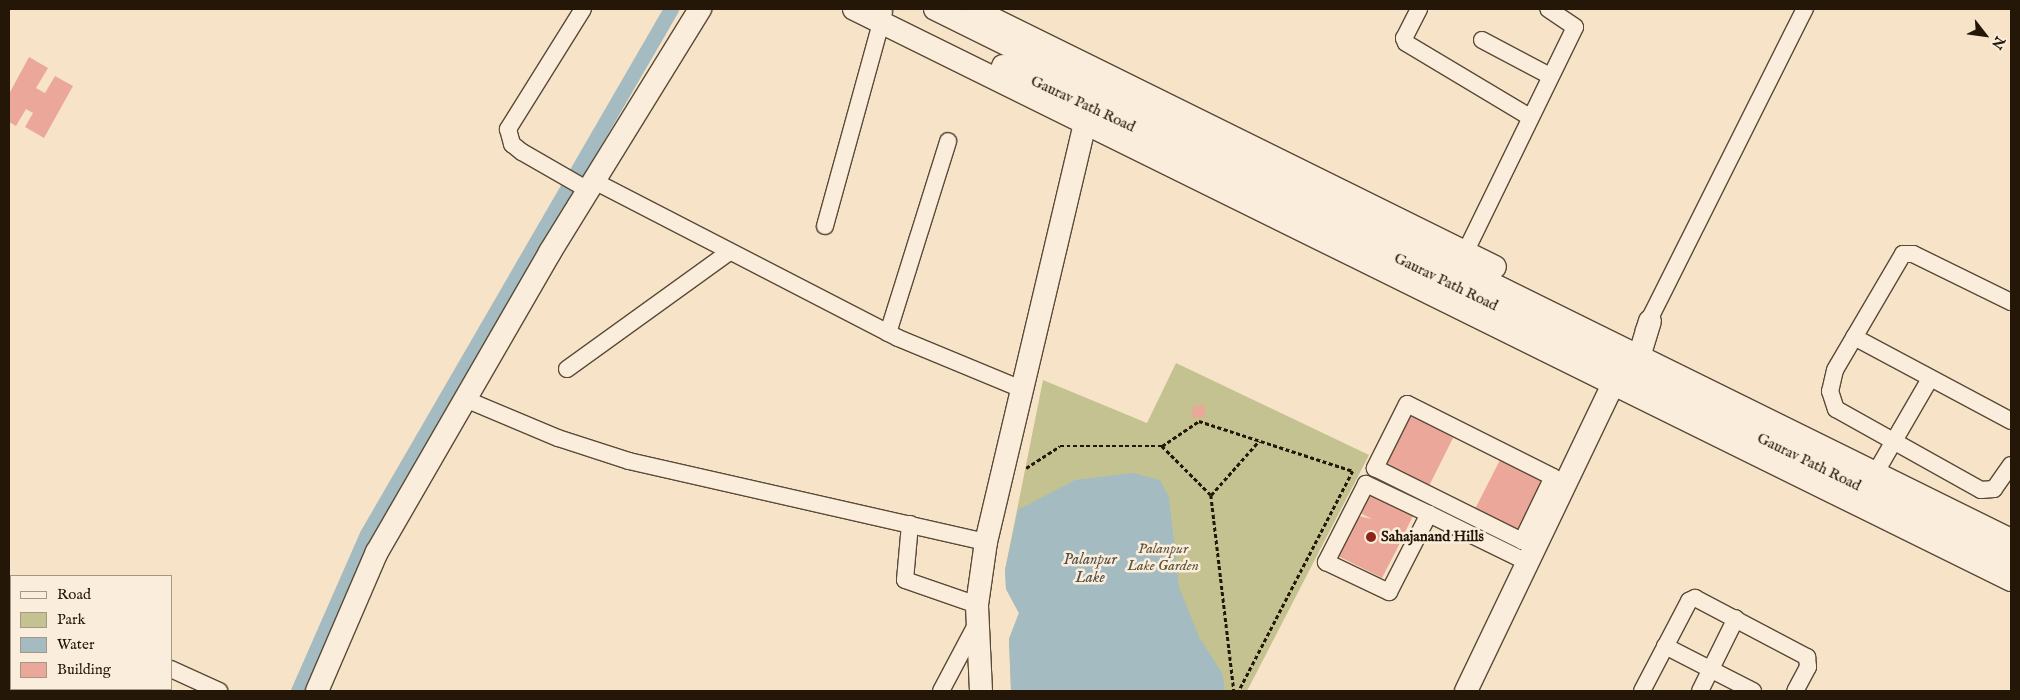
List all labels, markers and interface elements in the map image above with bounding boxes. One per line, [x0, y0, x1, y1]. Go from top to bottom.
north arrow [1960, 10, 2010, 60]
text: N [1987, 33, 2009, 52]
street label: Gaurav Path Road [1028, 72, 1138, 136]
street label: Gaurav Path Road [1391, 249, 1501, 315]
street label: Gaurav Path Road [1754, 429, 1864, 495]
place label: Sahajanand Hills [1381, 528, 1484, 546]
marker: Sahajanand Hills [1365, 531, 1377, 543]
park label: Palanpur Lake Garden [1127, 539, 1199, 574]
water label: Palanpur Lake [1063, 550, 1117, 588]
legend [10, 575, 172, 690]
text: Road [57, 585, 91, 604]
text: Park [57, 610, 86, 629]
text: Water [57, 635, 94, 654]
text: Building [57, 660, 111, 679]

